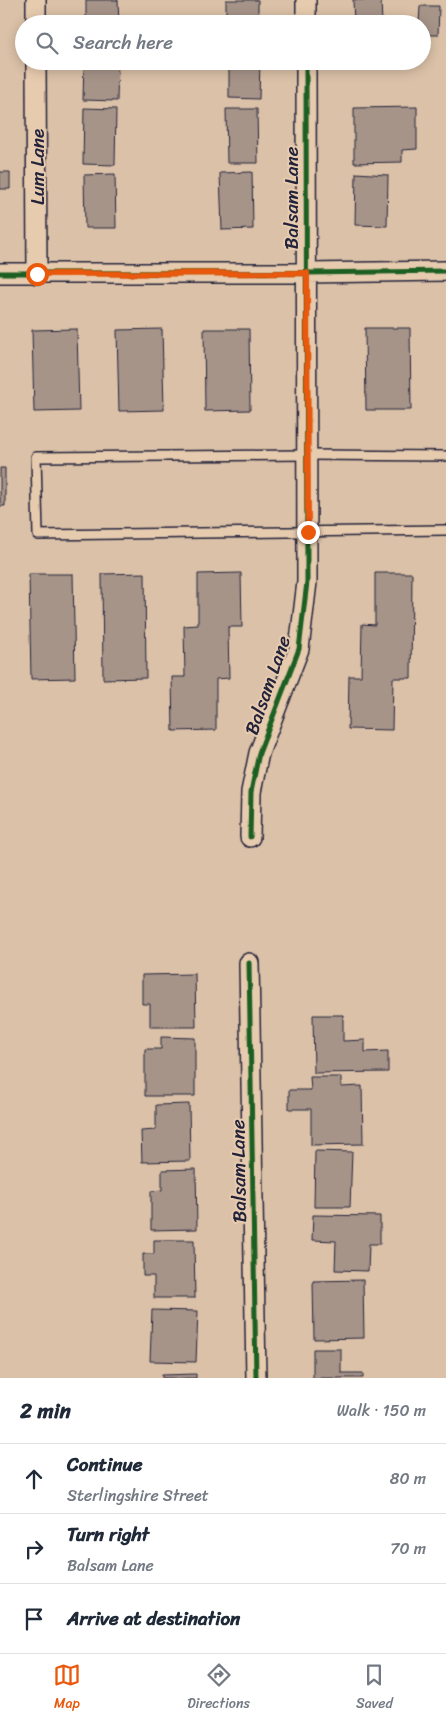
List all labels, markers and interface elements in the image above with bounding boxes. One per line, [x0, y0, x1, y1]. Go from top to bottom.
search box [15, 15, 431, 70]
text: Search here [73, 26, 173, 59]
icon: search [33, 29, 61, 57]
street label: Lum Lane [21, 129, 54, 205]
street label: Balsam Lane [275, 146, 308, 250]
route start [26, 263, 49, 286]
route end [297, 521, 320, 544]
street label: Balsam Lane [235, 631, 300, 739]
street label: Balsam Lane [221, 1119, 256, 1223]
text: 2 min [20, 1392, 71, 1430]
text: Walk · 150 m [337, 1396, 426, 1425]
text: Continue [67, 1448, 143, 1481]
text: 80 m [390, 1464, 426, 1493]
icon: ahead [20, 1465, 48, 1493]
text: Sterlingshire Street [67, 1481, 209, 1510]
text: Turn right [67, 1518, 149, 1551]
text: 70 m [390, 1534, 426, 1563]
icon: right [20, 1535, 48, 1563]
text: Balsam Lane [67, 1551, 154, 1580]
text: Arrive at destination [67, 1602, 240, 1635]
icon: arrive [20, 1605, 48, 1633]
tab: Map [53, 1661, 81, 1716]
tab: Directions [187, 1661, 250, 1716]
tab: Saved [356, 1661, 393, 1716]

